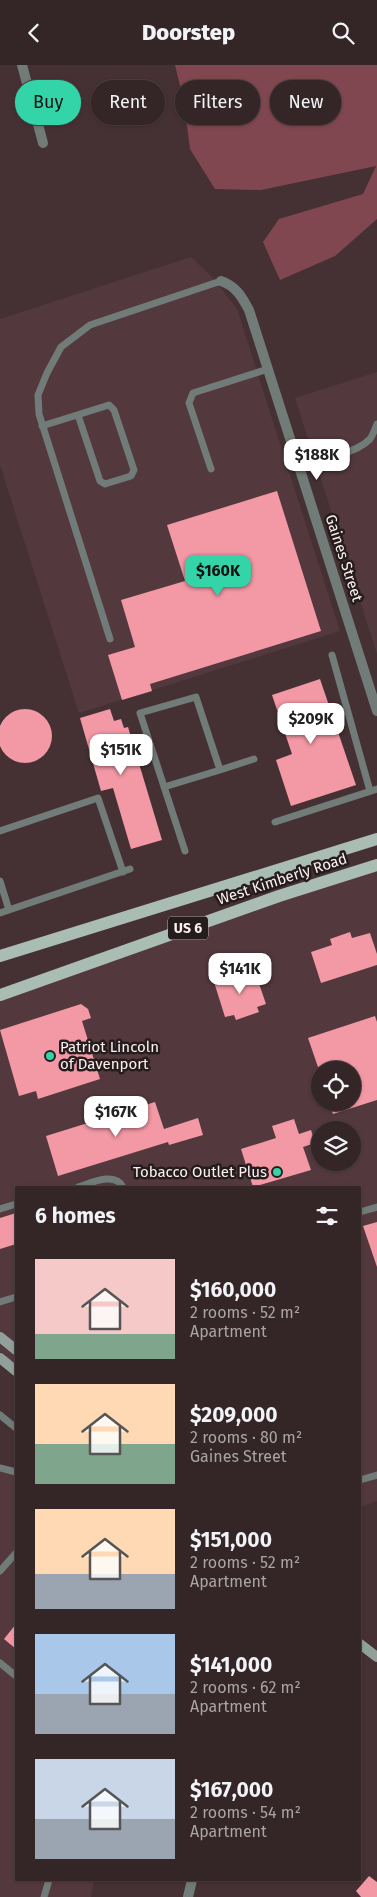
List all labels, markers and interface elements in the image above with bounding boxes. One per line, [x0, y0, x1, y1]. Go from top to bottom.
icon: back [20, 19, 48, 47]
text: Doorstep [142, 19, 235, 46]
icon: search [329, 19, 357, 47]
chip: Buy [15, 80, 81, 125]
chip: Rent [91, 80, 165, 125]
chip: Filters [175, 80, 260, 125]
chip: New [270, 80, 341, 125]
pin: $188K [282, 439, 352, 481]
text: $188K [295, 445, 339, 464]
street label: Gaines Street [321, 512, 367, 604]
pin: $160K [183, 555, 253, 597]
text: $160K [196, 561, 240, 580]
pin: $209K [276, 703, 346, 745]
text: $209K [288, 709, 334, 728]
pin: $151K [86, 733, 156, 776]
text: $151K [101, 740, 141, 759]
street label: West Kimberly Road [215, 849, 349, 909]
road number: US 6 [168, 916, 208, 939]
pin: $141K [205, 953, 275, 995]
text: $141K [219, 959, 261, 978]
place label: Patriot Lincoln of Davenport [60, 1038, 159, 1073]
marker: Patriot Lincoln of Davenport [44, 1050, 56, 1062]
map controls [311, 1061, 361, 1171]
button: locate [311, 1061, 361, 1111]
pin: $167K [81, 1095, 151, 1138]
text: $167K [95, 1102, 137, 1121]
button: layers [311, 1121, 361, 1171]
place label: Tobacco Outlet Plus [133, 1163, 267, 1181]
marker: Tobacco Outlet Plus [271, 1166, 283, 1178]
icon: filters [313, 1202, 341, 1230]
text: 6 homes [35, 1203, 116, 1229]
text: $160,000 [190, 1277, 276, 1303]
icon: home [75, 1279, 135, 1339]
text: 2 rooms · 52 m² [190, 1303, 300, 1322]
text: Apartment [190, 1322, 267, 1341]
text: $209,000 [190, 1402, 278, 1428]
icon: home [75, 1404, 135, 1464]
text: 2 rooms · 80 m² [190, 1428, 302, 1447]
text: Gaines Street [190, 1447, 287, 1466]
text: $151,000 [190, 1527, 272, 1553]
icon: home [75, 1529, 135, 1589]
text: 2 rooms · 52 m² [190, 1553, 300, 1572]
text: Apartment [190, 1572, 267, 1591]
text: $141,000 [190, 1652, 272, 1678]
icon: home [75, 1654, 135, 1714]
text: 2 rooms · 62 m² [190, 1678, 301, 1697]
text: Apartment [190, 1697, 267, 1716]
text: $167,000 [190, 1777, 273, 1803]
icon: home [75, 1779, 135, 1839]
text: 2 rooms · 54 m² [190, 1803, 301, 1822]
text: Apartment [190, 1822, 267, 1841]

